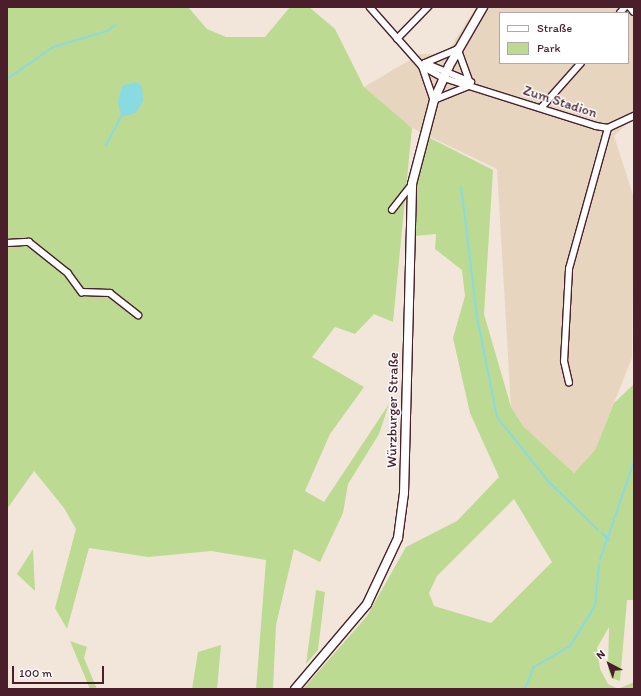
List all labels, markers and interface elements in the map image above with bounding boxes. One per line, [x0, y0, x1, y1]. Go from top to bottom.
legend [499, 12, 629, 64]
text: Straße [537, 21, 572, 35]
text: Park [537, 41, 561, 55]
street label: Zum Stadion [521, 82, 599, 122]
street label: Würzburger Straße [384, 352, 402, 468]
north arrow [589, 644, 629, 684]
text: N [594, 647, 608, 662]
scale bar [14, 658, 106, 684]
text: 100 m [19, 666, 52, 680]

